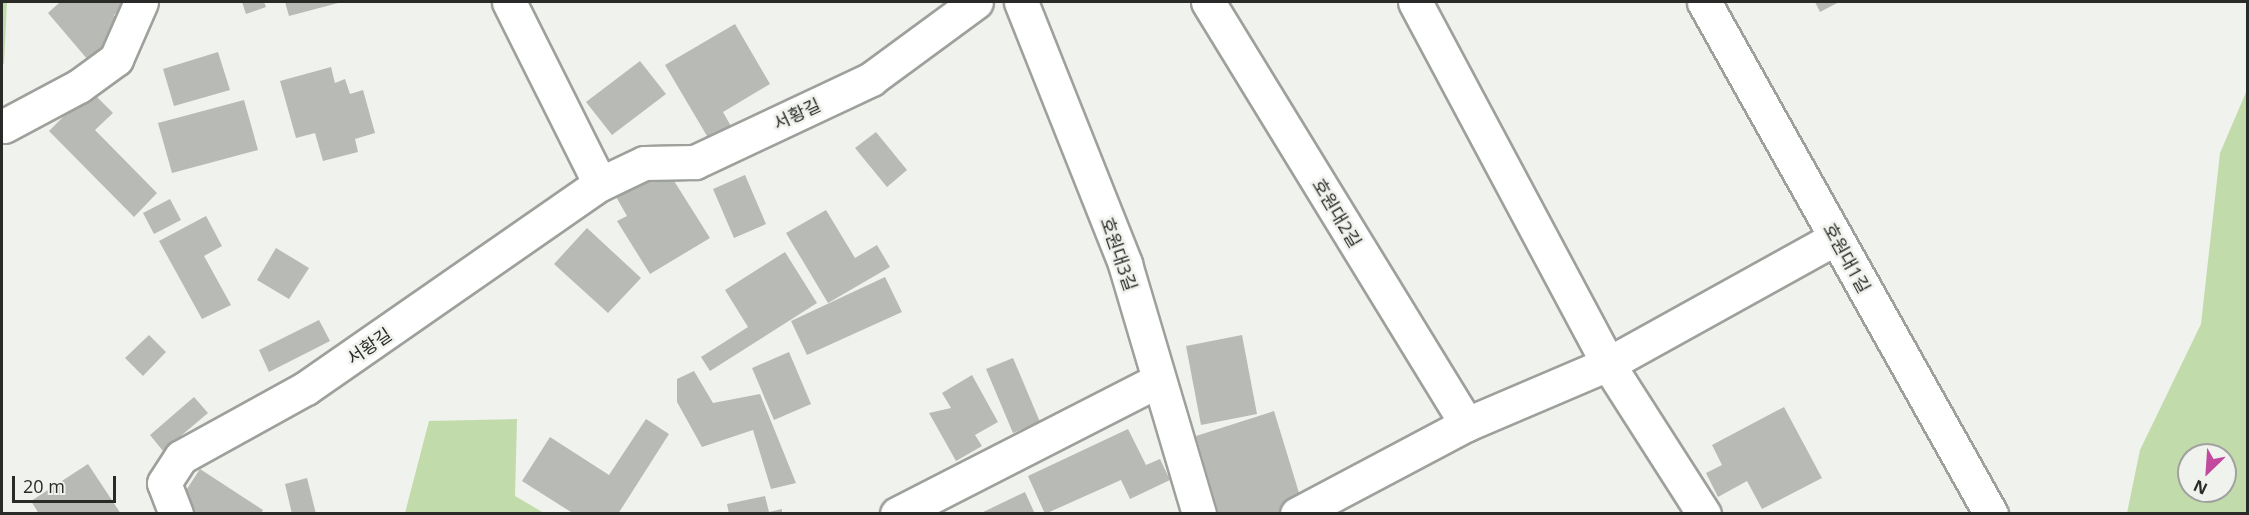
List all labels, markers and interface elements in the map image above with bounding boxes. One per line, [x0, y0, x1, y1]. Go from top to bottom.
street label: 서황길 [770, 94, 824, 134]
street label: 호원대2길 [1308, 175, 1366, 251]
street label: 호원대3길 [1096, 214, 1142, 294]
street label: 호원대1길 [1819, 219, 1875, 297]
street label: 서황길 [342, 323, 396, 369]
north arrow [2177, 443, 2237, 503]
scale bar [15, 464, 118, 502]
text: 20 m [23, 474, 65, 498]
text: N [2190, 475, 2211, 500]

